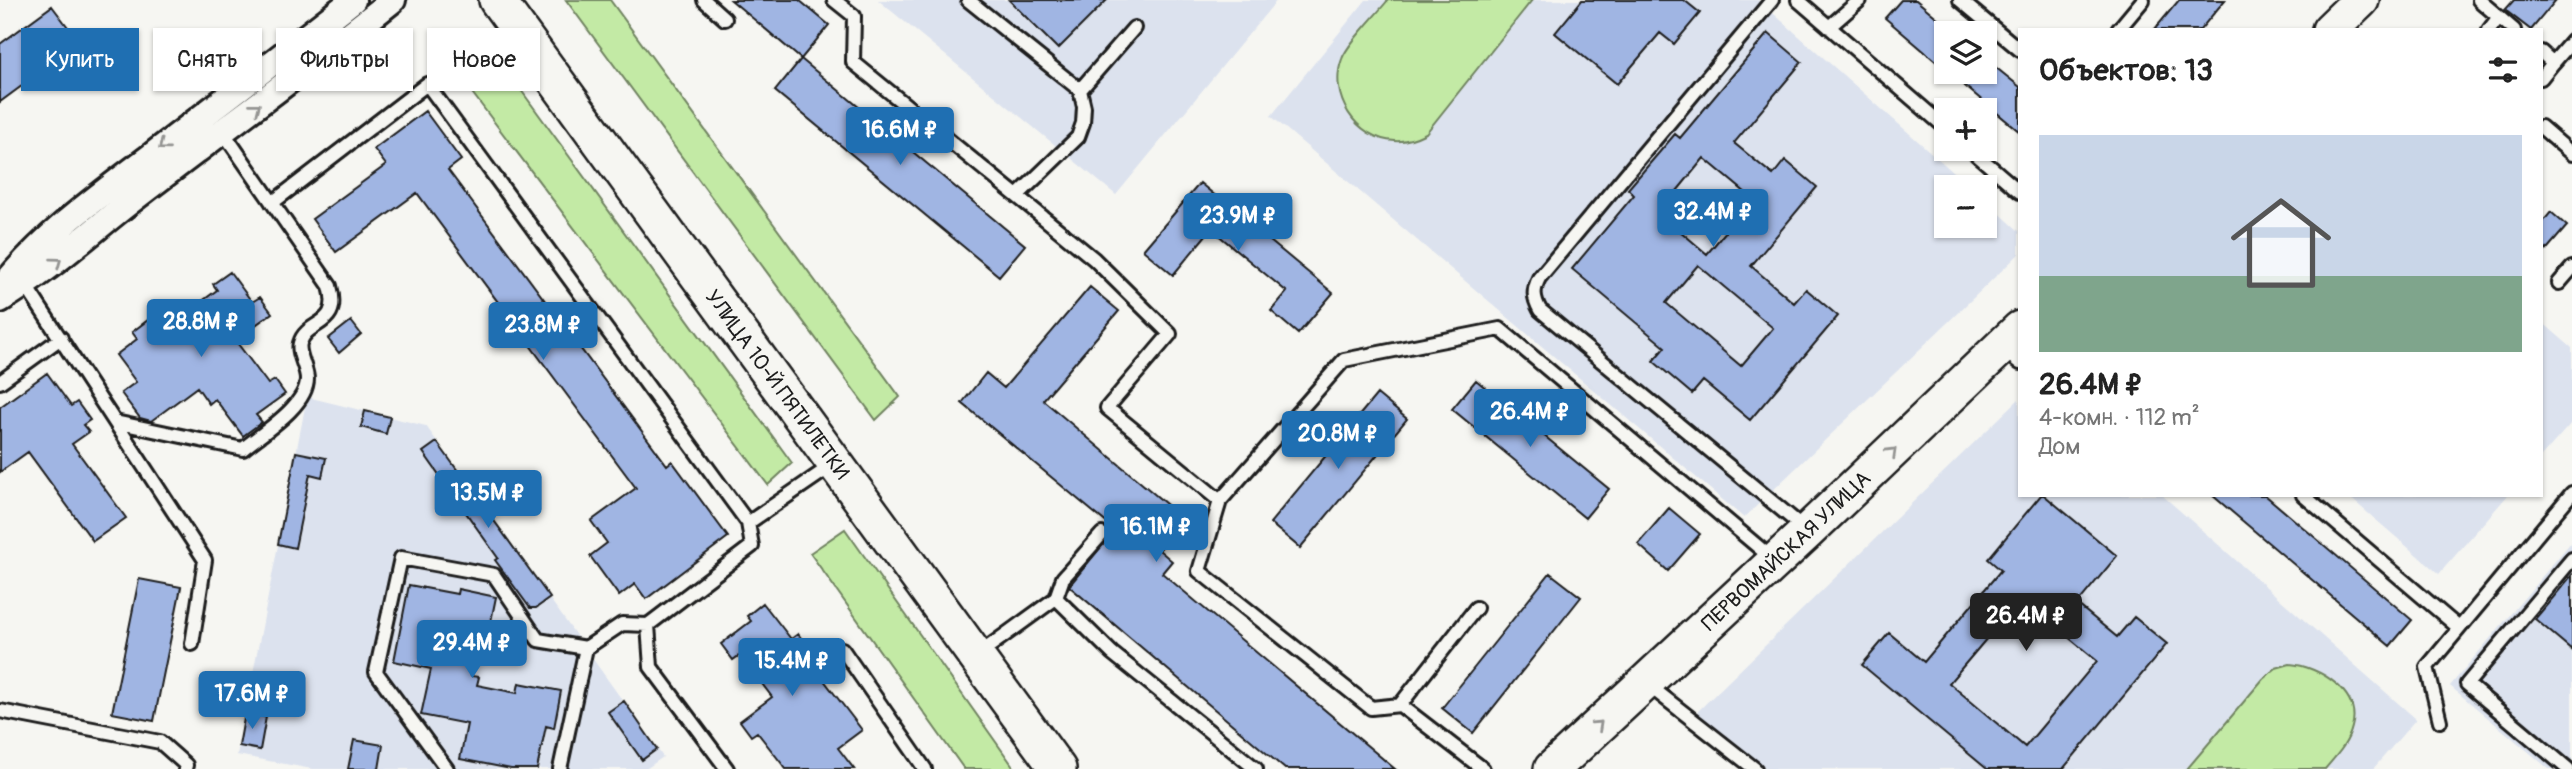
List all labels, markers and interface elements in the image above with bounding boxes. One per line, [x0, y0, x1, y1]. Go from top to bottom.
map controls [1934, 21, 1997, 238]
button: layers [1934, 21, 1997, 84]
chip: Купить [21, 28, 139, 91]
chip: Снять [153, 28, 262, 91]
chip: Фильтры [276, 28, 413, 91]
chip: Новое [427, 28, 540, 91]
icon: filters [2484, 51, 2522, 89]
text: Объектов: 13 [2039, 52, 2213, 89]
button: + [1934, 98, 1997, 161]
one-way arrow [248, 103, 260, 116]
pin: 16.6M ₽ [835, 108, 965, 167]
text: 16.6M ₽ [862, 115, 938, 144]
one-way arrow [158, 138, 171, 151]
button: − [1934, 175, 1997, 238]
icon: home [2218, 180, 2344, 306]
pin: 32.4M ₽ [1648, 190, 1778, 249]
pin: 23.9M ₽ [1173, 194, 1303, 253]
text: 32.4M ₽ [1673, 197, 1753, 226]
text: 23.9M ₽ [1199, 201, 1277, 230]
one-way arrow [49, 258, 62, 270]
street label: УЛИЦА 10-Й ПЯТИЛЕТКИ [699, 284, 856, 485]
pin: 28.8M ₽ [136, 300, 266, 359]
pin: 23.8M ₽ [478, 302, 608, 362]
text: 28.8M ₽ [163, 307, 239, 336]
text: 23.8M ₽ [505, 310, 581, 339]
text: 26.4M ₽ [2039, 366, 2143, 403]
pin: 26.4M ₽ [1465, 390, 1595, 449]
text: 26.4M ₽ [1490, 397, 1570, 426]
text: 4-комн. · 112 m² [2039, 403, 2200, 432]
pin: 20.8M ₽ [1273, 412, 1403, 471]
text: 20.8M ₽ [1298, 419, 1378, 448]
text: Дом [2039, 432, 2080, 461]
one-way arrow [1883, 448, 1896, 461]
street label: ПЕРВОМАЙСКАЯ УЛИЦА [1696, 465, 1876, 637]
pin: 13.5M ₽ [423, 470, 553, 530]
text: 13.5M ₽ [451, 478, 525, 507]
pin: 16.1M ₽ [1091, 504, 1221, 564]
text: 16.1M ₽ [1120, 512, 1192, 541]
pin: 26.4M ₽ [1961, 594, 2091, 653]
text: 26.4M ₽ [1986, 601, 2066, 630]
pin: 29.4M ₽ [407, 620, 537, 680]
text: 29.4M ₽ [433, 628, 511, 657]
pin: 15.4M ₽ [727, 638, 857, 698]
text: 15.4M ₽ [754, 646, 830, 675]
pin: 17.6M ₽ [187, 672, 317, 731]
text: 17.6M ₽ [215, 679, 289, 708]
one-way arrow [1590, 721, 1603, 734]

